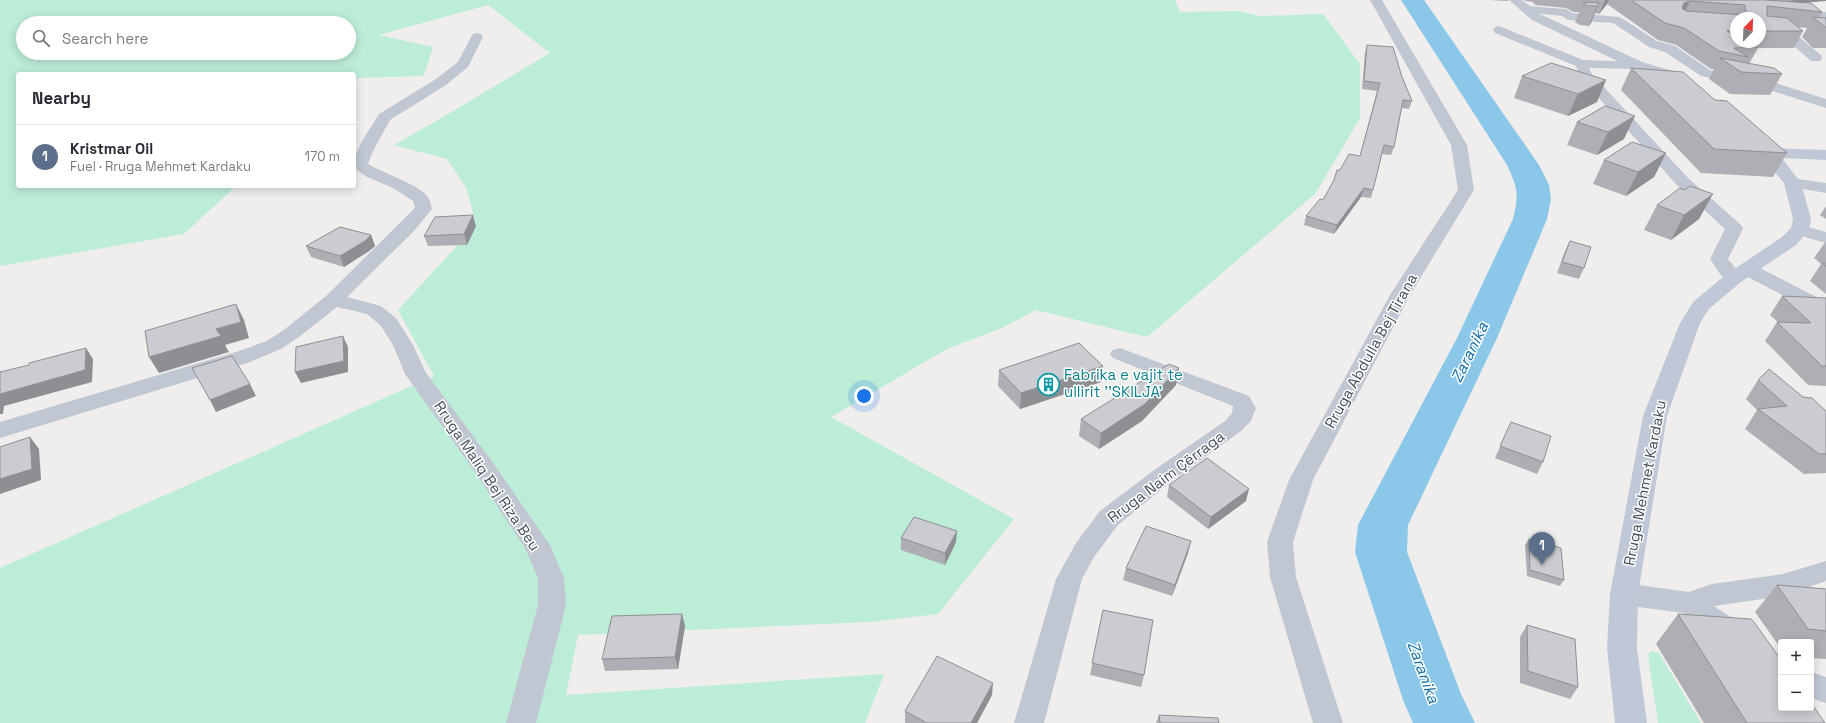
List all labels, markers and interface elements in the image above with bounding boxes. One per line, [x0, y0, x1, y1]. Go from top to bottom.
north arrow [1730, 12, 1766, 48]
search box [16, 16, 356, 60]
icon: search [30, 27, 52, 49]
text: Search here [62, 29, 148, 48]
text: Nearby [32, 87, 91, 109]
text: Kristmar Oil [70, 139, 153, 158]
text: 1 [42, 148, 48, 165]
text: 170 m [304, 148, 340, 165]
text: Fuel · Rruga Mehmet Kardaku [70, 158, 251, 175]
street label: Rruga Abdulla Bej Tirana [1320, 270, 1421, 432]
water label: Zaranika [1446, 318, 1493, 386]
place label: Fabrika e vajit te ullirit ''SKILJA' [1064, 365, 1183, 401]
building icon: Fabrika e vajit te ullirit ''SKILJA' [1036, 371, 1062, 397]
your location [854, 386, 874, 406]
street label: Rruga Maliq Bej Riza Beu [430, 397, 545, 554]
street label: Rruga Mehmet Kardaku [1619, 398, 1670, 567]
street label: Rruga Naim Çërraga [1103, 426, 1228, 527]
pin: 1 [1529, 532, 1555, 565]
water label: Zaranika [1403, 638, 1445, 707]
map controls [1778, 639, 1814, 711]
button: + [1778, 639, 1814, 675]
button: − [1778, 675, 1814, 711]

